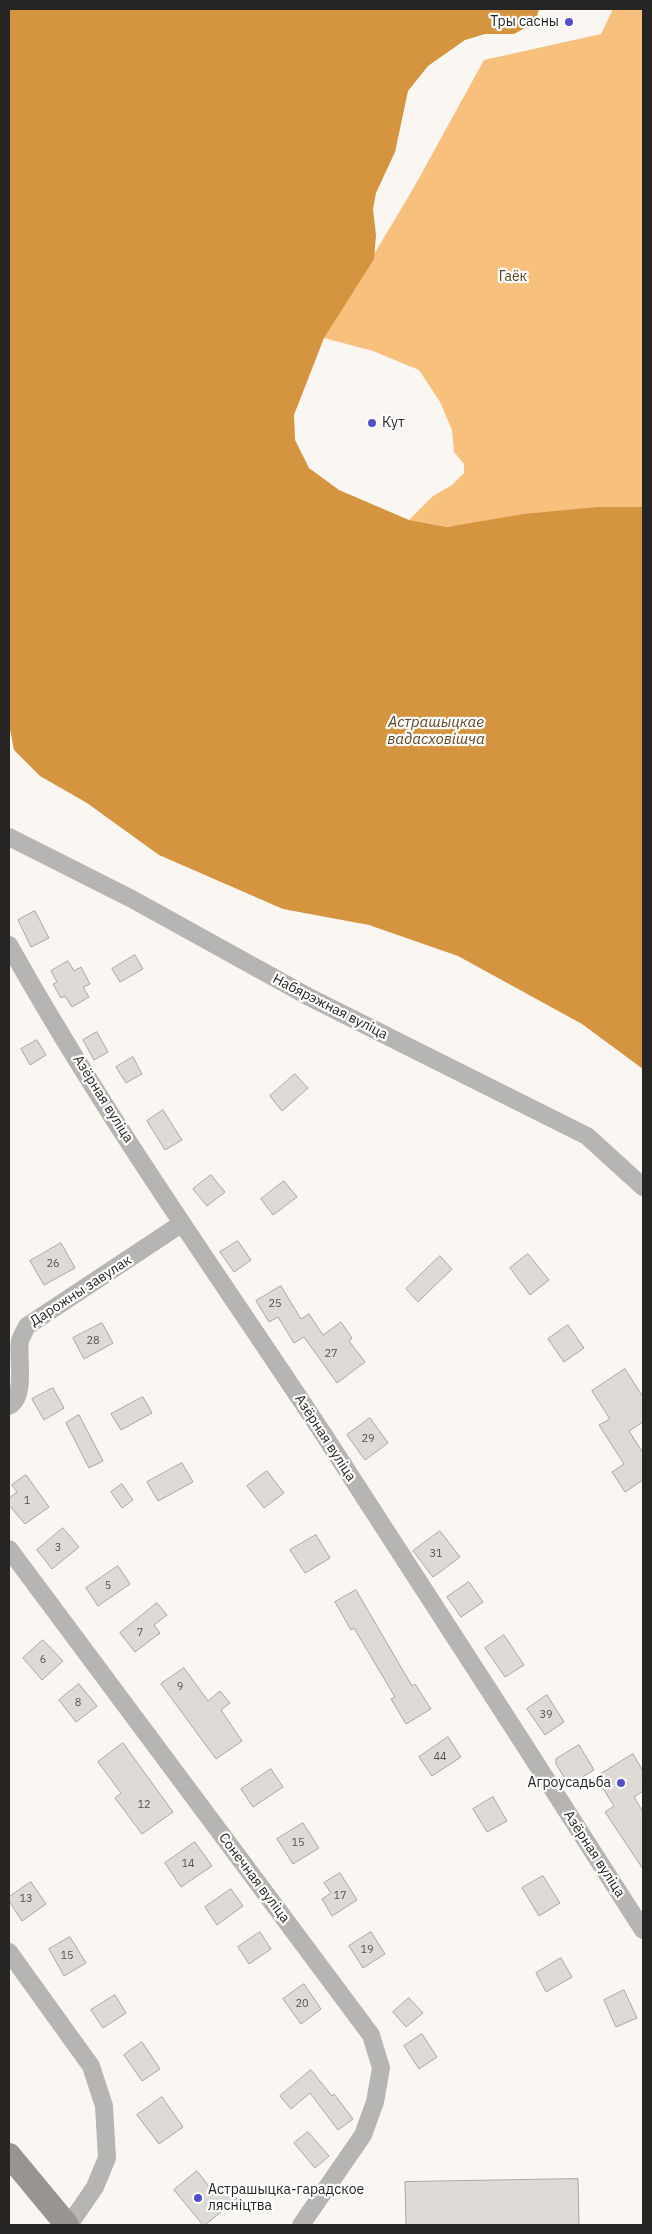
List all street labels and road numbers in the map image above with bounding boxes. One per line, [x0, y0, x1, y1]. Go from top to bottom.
street label: Набярэжная вуліца [270, 971, 390, 1043]
street label: Азёрная вуліца [69, 1052, 137, 1146]
street label: Дарожны завулак [27, 1252, 135, 1330]
street label: Азёрная вуліца [291, 1391, 359, 1485]
street label: Азёрная вуліца [560, 1807, 628, 1901]
street label: Сонечная вуліца [215, 1830, 293, 1926]

